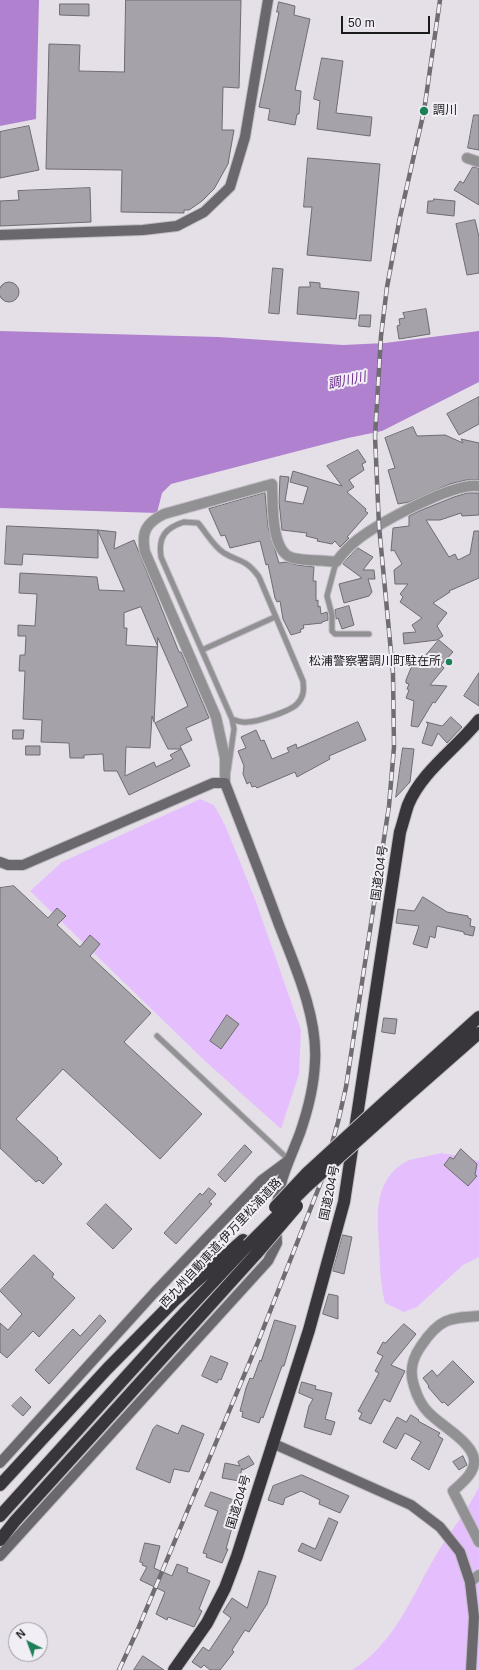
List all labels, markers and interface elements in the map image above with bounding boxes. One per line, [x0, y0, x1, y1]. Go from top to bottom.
scale bar [343, 8, 432, 34]
text: 50 m [348, 16, 375, 30]
place label: 調川 [433, 104, 457, 118]
marker: 調川 [418, 105, 430, 117]
water label: 調川川 [326, 369, 368, 393]
place label: 松浦警察署調川町駐在所 [309, 655, 441, 669]
marker: 松浦警察署調川町駐在所 [444, 657, 454, 667]
street label: 国道204号 [369, 844, 391, 902]
street label: 国道204号 [317, 1164, 343, 1222]
street label: 西九州自動車道;伊万里松浦道路 [157, 1175, 285, 1311]
street label: 国道204号 [224, 1473, 254, 1531]
north arrow [8, 1622, 48, 1662]
text: N [14, 1627, 28, 1641]

